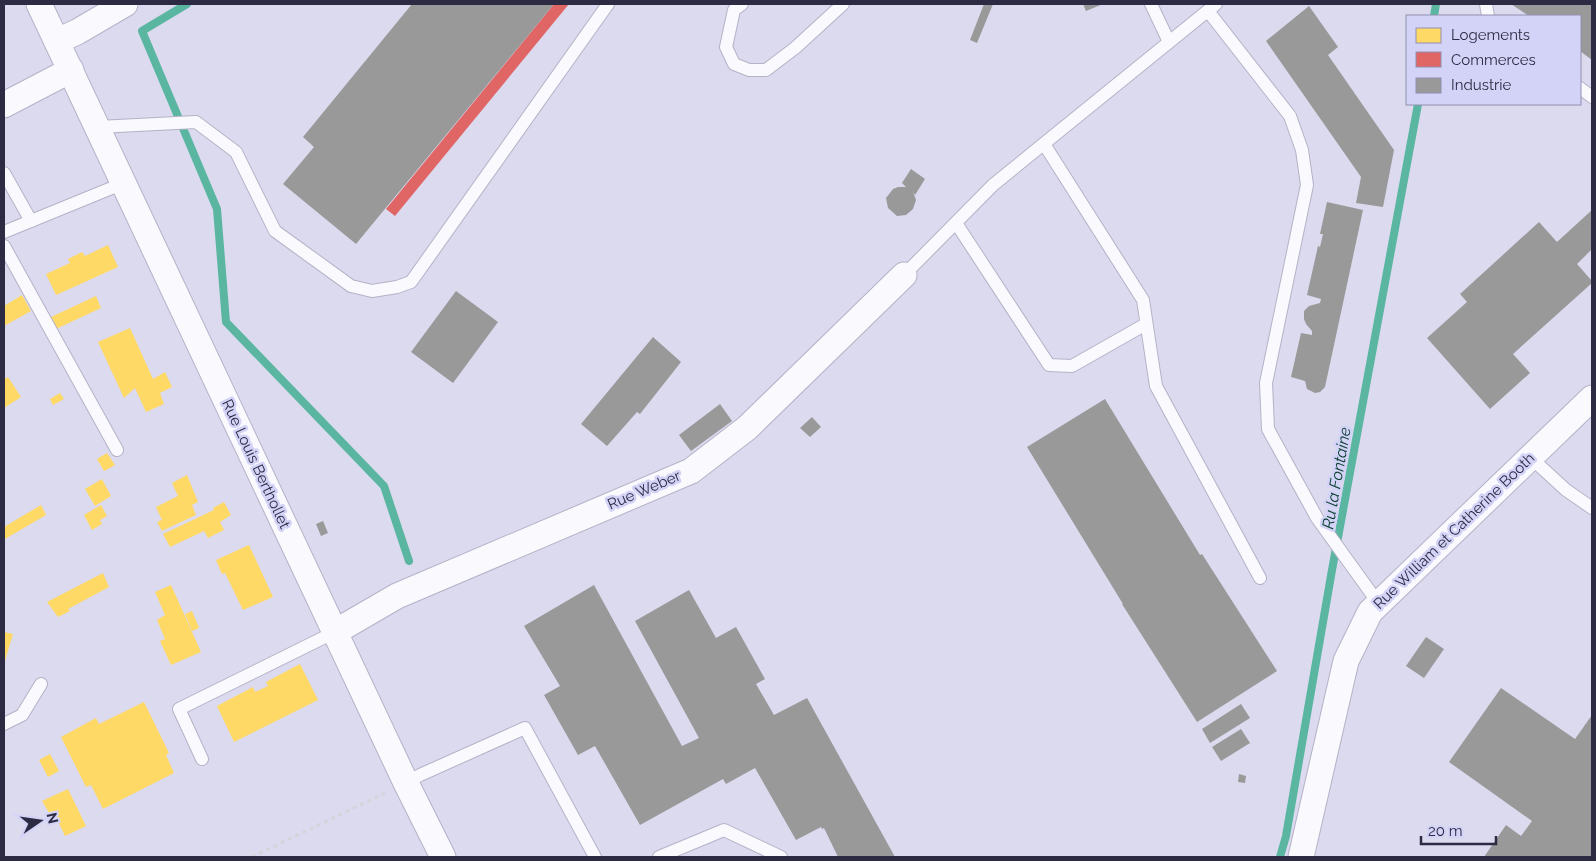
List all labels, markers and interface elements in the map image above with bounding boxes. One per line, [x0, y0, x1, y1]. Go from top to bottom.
legend [1406, 15, 1581, 105]
text: Logements [1451, 26, 1530, 44]
text: Commerces [1451, 51, 1536, 69]
text: Industrie [1451, 76, 1512, 94]
street label: Rue Louis Berthollet [218, 396, 294, 532]
water label: Ru la Fontaine [1318, 425, 1355, 530]
street label: Rue William et Catherine Booth [1370, 449, 1538, 613]
street label: Rue Weber [605, 466, 684, 513]
north arrow [15, 796, 65, 846]
text: N [44, 811, 62, 825]
scale bar [1421, 814, 1496, 846]
text: 20 m [1428, 822, 1463, 840]

